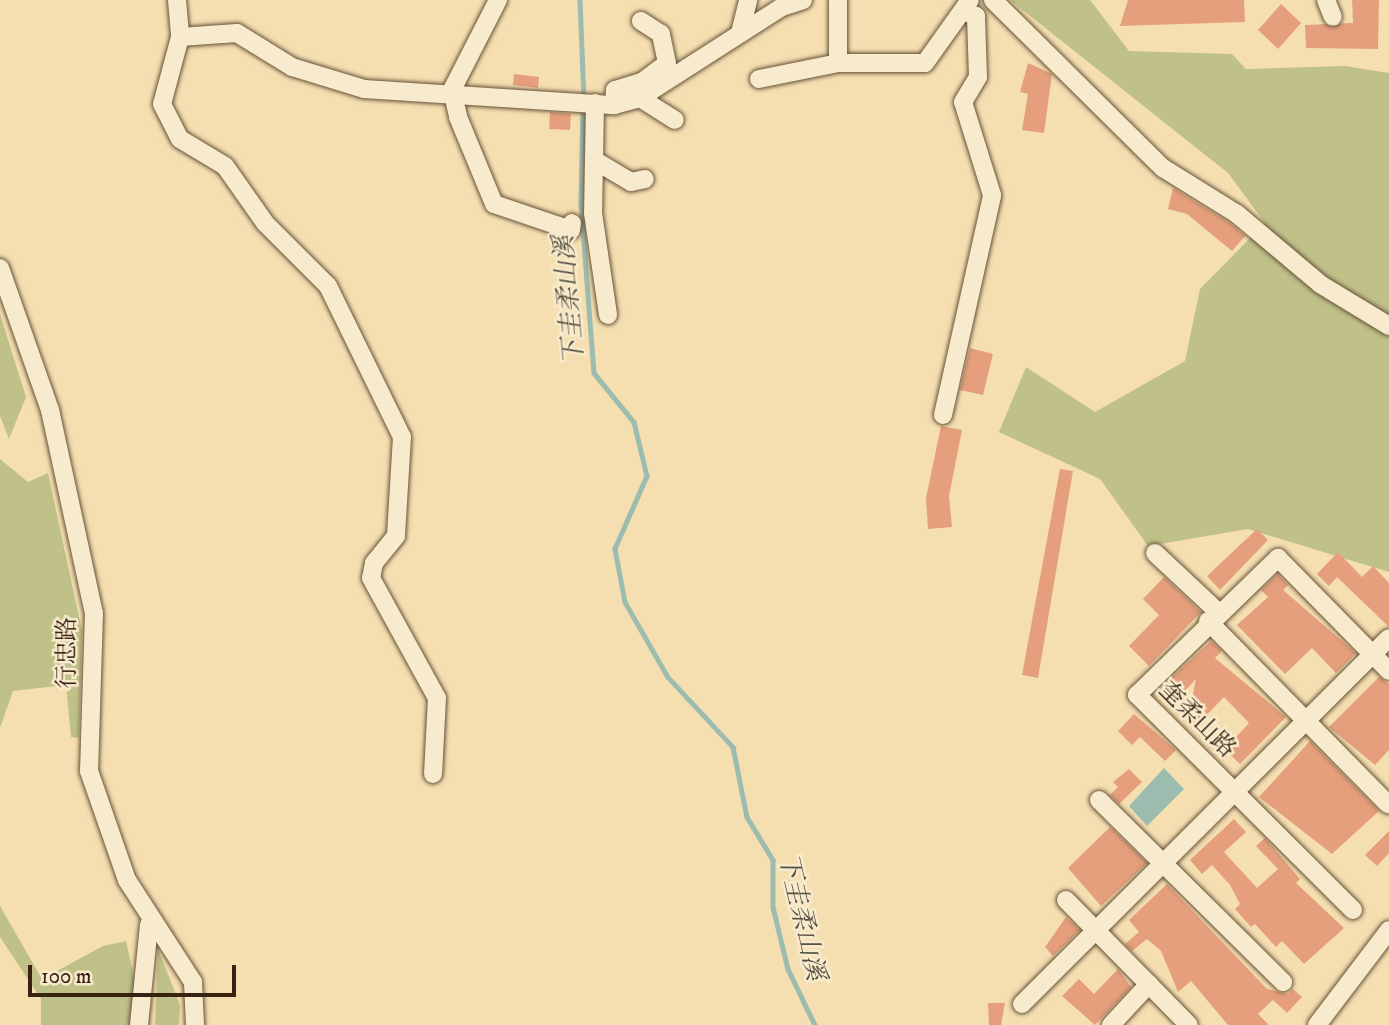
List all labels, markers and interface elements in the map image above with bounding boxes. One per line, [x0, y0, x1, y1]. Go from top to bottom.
water label: 下圭柔山溪 [549, 234, 591, 366]
street label: 行忠路 [54, 617, 82, 689]
street label: 奎柔山路 [1153, 676, 1241, 764]
water label: 下圭柔山溪 [771, 850, 831, 984]
scale bar [32, 951, 240, 995]
text: 100 m [41, 964, 92, 990]

